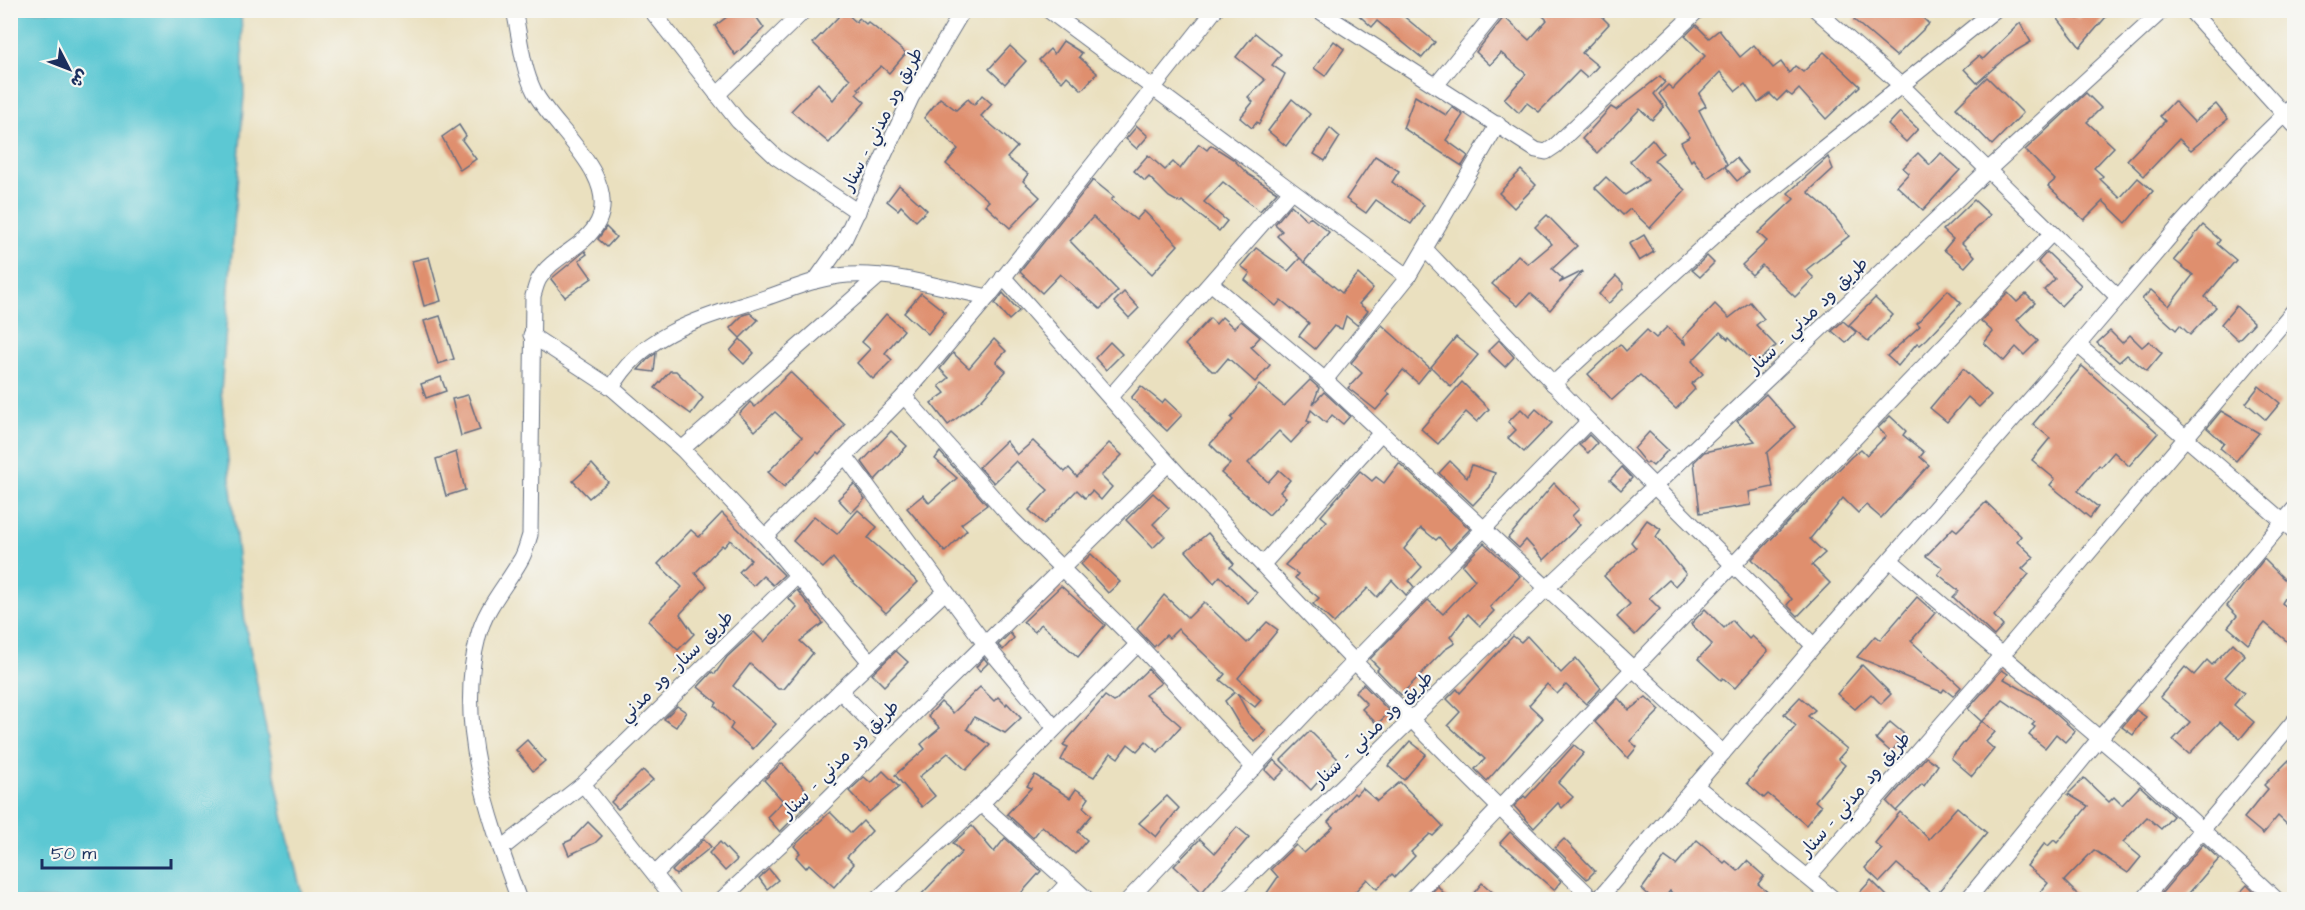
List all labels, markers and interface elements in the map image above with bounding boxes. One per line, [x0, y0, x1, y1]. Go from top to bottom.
north arrow [39, 39, 99, 99]
street label: طريق ود مدني - سنار [835, 43, 932, 198]
text: ش [65, 64, 93, 92]
street label: طريق ود مدني - سنار [1741, 252, 1876, 383]
street label: طريق سنار- ود مدني [613, 605, 741, 730]
street label: طريق ود مدني - سنار [1306, 666, 1441, 797]
street label: طريق ود مدني - سنار [774, 695, 907, 828]
street label: طريق ود مدني - سنار [1793, 727, 1919, 866]
scale bar [42, 832, 171, 870]
text: 50 m [51, 841, 96, 866]

